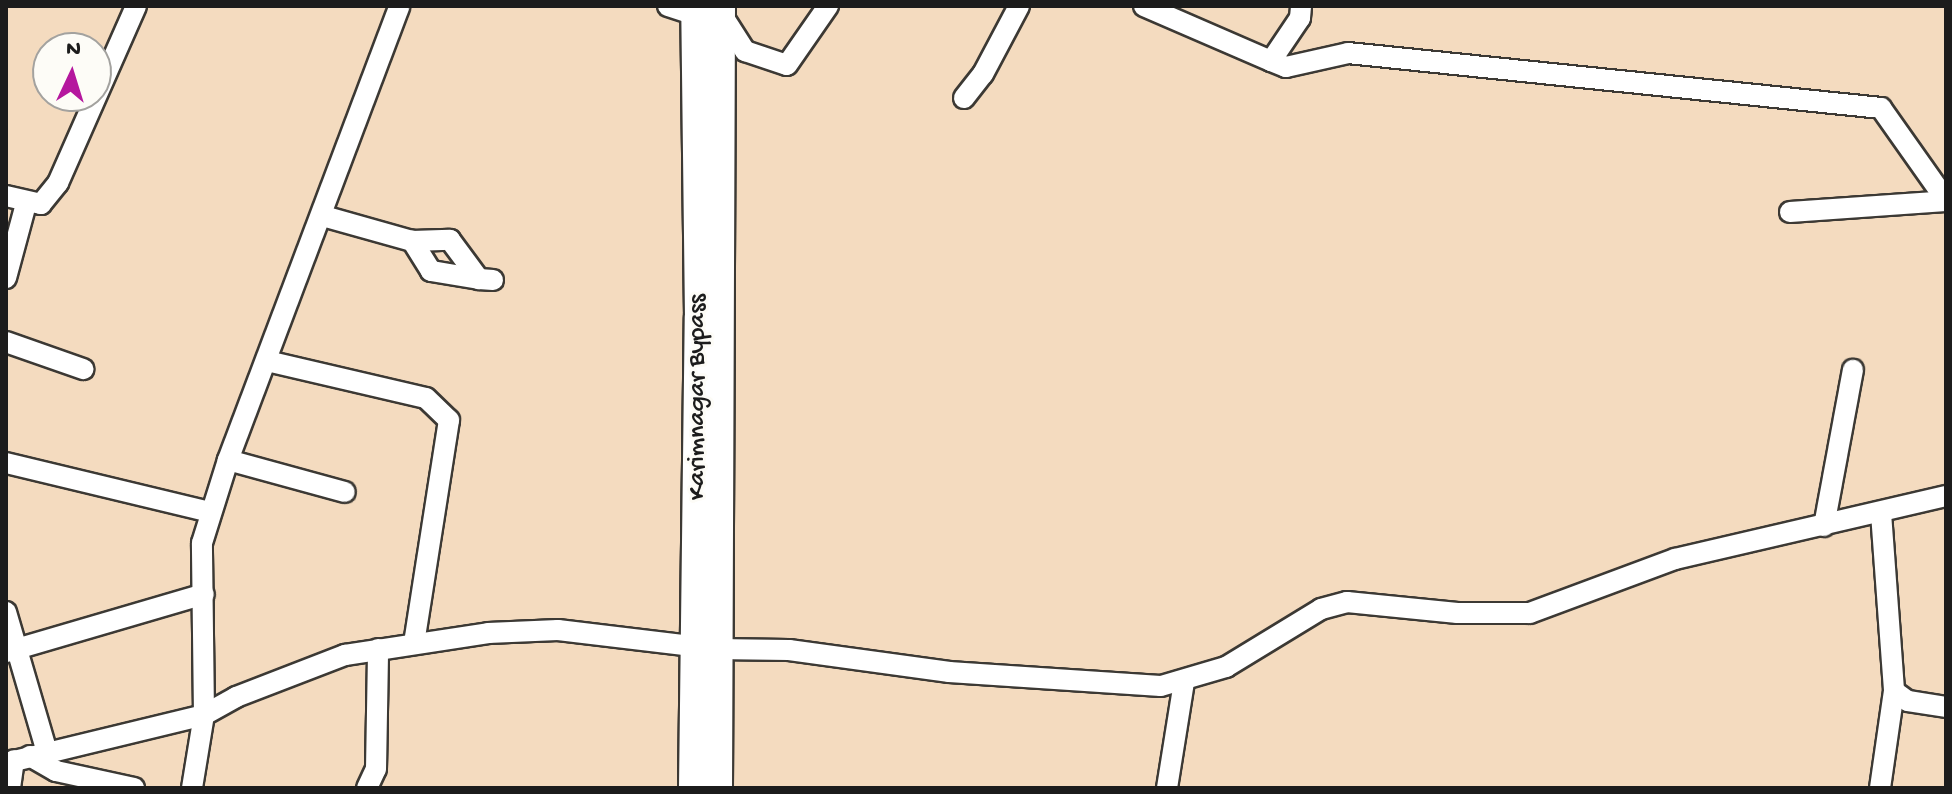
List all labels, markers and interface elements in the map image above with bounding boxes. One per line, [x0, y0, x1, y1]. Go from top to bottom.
north arrow [32, 32, 112, 112]
text: N [65, 37, 82, 64]
street label: Karimnagar Bypass [683, 294, 715, 500]

